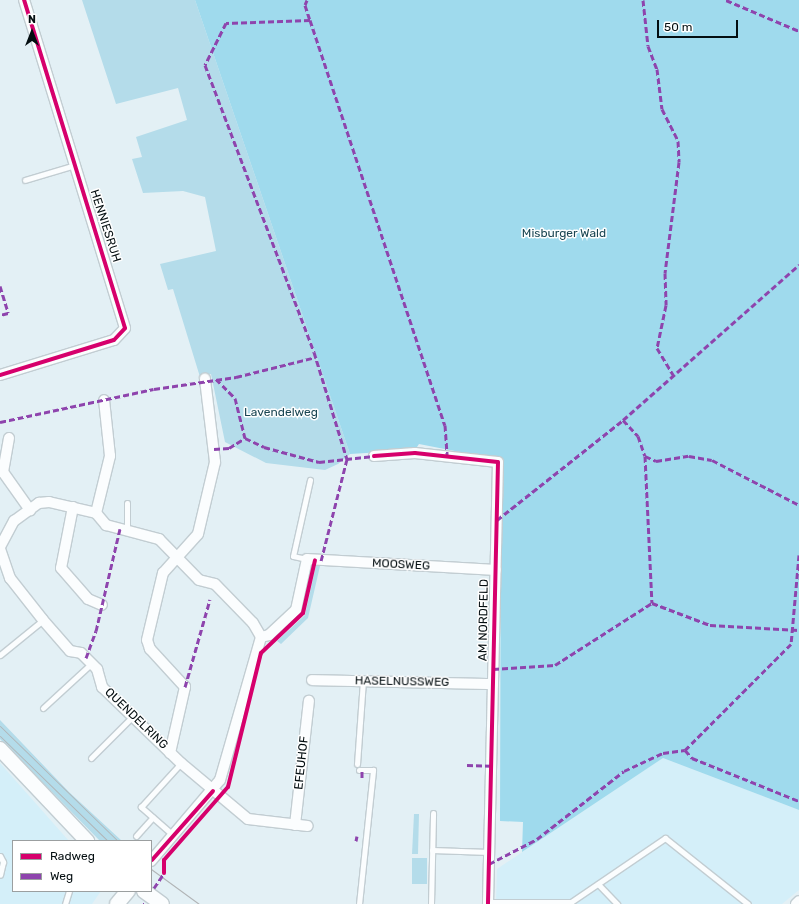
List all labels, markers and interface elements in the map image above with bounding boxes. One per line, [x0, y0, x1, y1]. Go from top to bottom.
north arrow [12, 12, 52, 52]
scale bar [659, 12, 740, 38]
text: N [28, 13, 36, 26]
text: 50 m [664, 20, 692, 34]
street label: HENNIESRUH [87, 188, 123, 264]
park label: Misburger Wald [522, 227, 606, 241]
park label: Lavendelweg [244, 406, 318, 420]
street label: MOOSWEG [372, 556, 430, 574]
street label: AM NORDFELD [476, 579, 492, 661]
street label: HASELNUSSWEG [355, 674, 449, 690]
street label: QUENDELRING [101, 685, 171, 753]
street label: EFEUHOF [292, 736, 312, 790]
legend [12, 840, 152, 892]
text: Radweg [50, 849, 95, 863]
text: Weg [50, 869, 73, 883]

